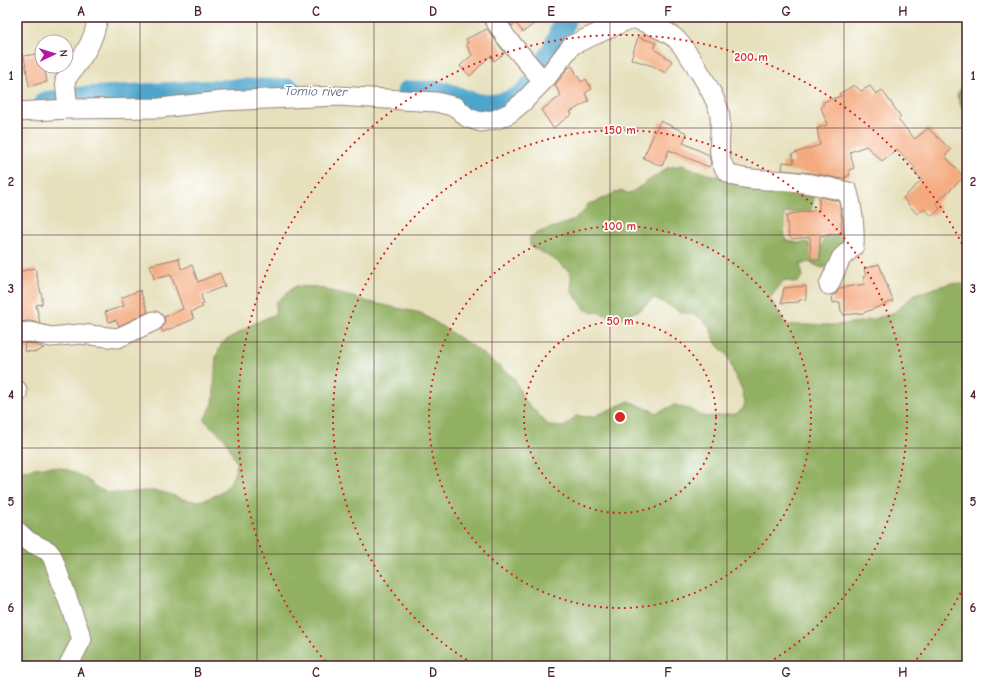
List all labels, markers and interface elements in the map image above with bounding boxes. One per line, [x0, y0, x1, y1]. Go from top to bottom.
text: A [77, 4, 85, 19]
text: B [194, 4, 202, 19]
text: C [312, 4, 320, 19]
text: D [429, 4, 437, 19]
text: E [547, 4, 555, 19]
text: F [664, 4, 672, 19]
text: G [781, 4, 791, 19]
text: H [898, 4, 908, 19]
north arrow [34, 34, 74, 74]
text: N [57, 49, 70, 57]
text: 200 m [734, 50, 768, 64]
text: 1 [8, 68, 14, 83]
text: 1 [970, 68, 976, 83]
water label: Tomio river [285, 83, 348, 99]
text: 150 m [604, 123, 636, 137]
text: 2 [8, 174, 14, 189]
text: 2 [970, 174, 976, 189]
text: 100 m [604, 219, 636, 233]
text: 3 [8, 281, 14, 296]
text: 3 [970, 281, 976, 296]
text: 50 m [606, 314, 634, 328]
text: 4 [8, 387, 14, 402]
text: 4 [970, 387, 976, 402]
centre of rings [613, 410, 627, 424]
text: 5 [8, 494, 15, 509]
text: 5 [970, 494, 977, 509]
text: 6 [8, 600, 15, 615]
text: 6 [970, 600, 977, 615]
text: A [77, 665, 85, 680]
text: B [194, 665, 202, 680]
text: C [312, 665, 320, 680]
text: D [429, 665, 437, 680]
text: E [547, 665, 555, 680]
text: F [664, 665, 672, 680]
text: G [781, 665, 791, 680]
text: H [898, 665, 908, 680]

